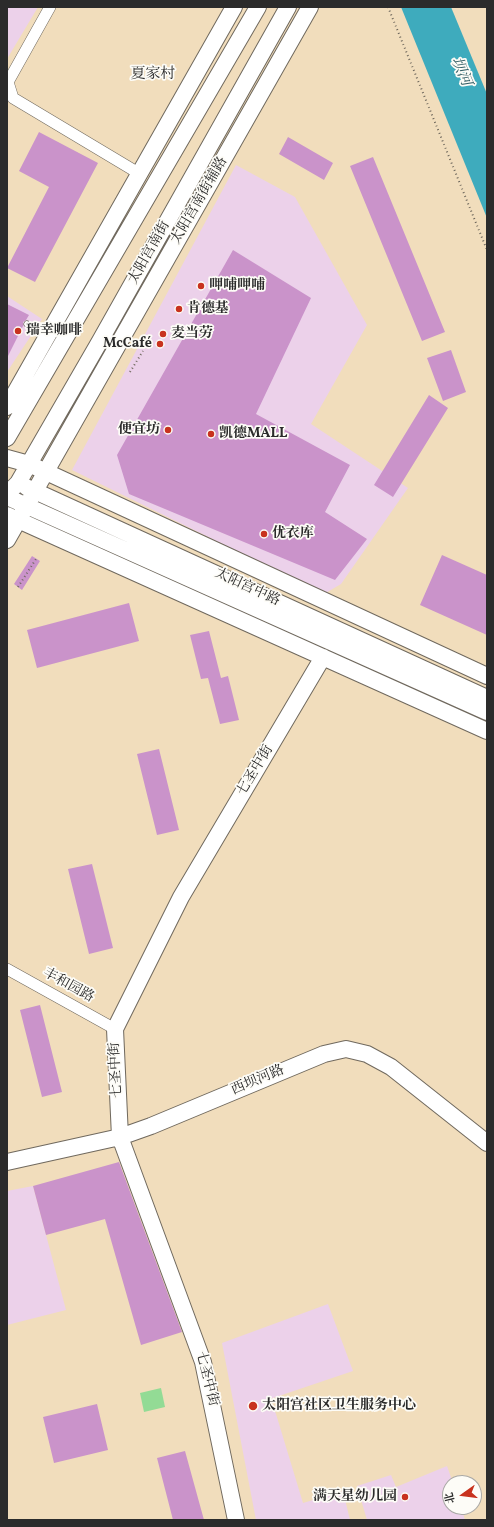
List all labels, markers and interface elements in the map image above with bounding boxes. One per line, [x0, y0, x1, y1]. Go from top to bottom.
water label: 坝河 [446, 55, 474, 89]
district label: 夏家村 [131, 66, 175, 84]
street label: 太阳宫南街辅路 [168, 154, 232, 248]
street label: 太阳宫南街 [126, 218, 174, 288]
place label: 呷哺呷哺 [209, 278, 265, 294]
marker: 呷哺呷哺 [196, 281, 206, 291]
place label: 肯德基 [187, 301, 229, 317]
marker: 肯德基 [174, 304, 184, 314]
place label: 瑞幸咖啡 [26, 323, 82, 339]
marker: 瑞幸咖啡 [13, 326, 23, 336]
place label: 麦当劳 [171, 326, 213, 342]
marker: 麦当劳 [158, 329, 168, 339]
place label: McCafé [103, 336, 152, 352]
marker: McCafé [155, 339, 165, 349]
place label: 便宜坊 [118, 422, 160, 438]
marker: 便宜坊 [163, 425, 173, 435]
place label: 凯德MALL [219, 426, 287, 442]
marker: 凯德MALL [206, 429, 216, 439]
place label: 优衣库 [272, 526, 314, 542]
marker: 优衣库 [259, 529, 269, 539]
street label: 太阳宫中路 [212, 566, 282, 610]
street label: 七圣中街 [234, 743, 278, 799]
street label: 丰和园路 [39, 965, 97, 1007]
street label: 七圣中街 [107, 1042, 127, 1098]
street label: 西坝河路 [229, 1062, 287, 1100]
street label: 七圣中街 [191, 1350, 221, 1408]
place label: 太阳宫社区卫生服务中心 [262, 1398, 416, 1414]
marker: 太阳宫社区卫生服务中心 [247, 1400, 259, 1412]
north arrow [442, 1475, 482, 1515]
place label: 满天星幼儿园 [313, 1489, 397, 1505]
text: 北 [442, 1491, 459, 1505]
marker: 满天星幼儿园 [400, 1492, 410, 1502]

